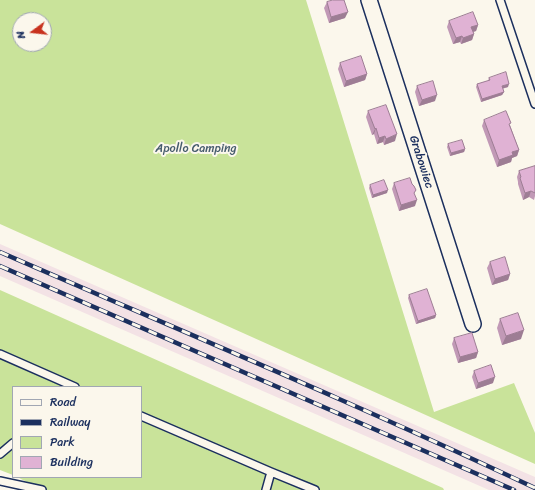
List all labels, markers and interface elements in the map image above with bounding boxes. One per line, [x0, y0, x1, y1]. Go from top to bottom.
north arrow [12, 12, 52, 52]
text: N [11, 29, 31, 41]
street label: Grabowiec [406, 134, 436, 190]
park label: Apollo Camping [155, 142, 237, 156]
legend [12, 386, 142, 478]
text: Road [50, 391, 76, 413]
text: Railway [50, 411, 91, 433]
text: Park [50, 431, 75, 453]
text: Building [50, 451, 93, 473]

